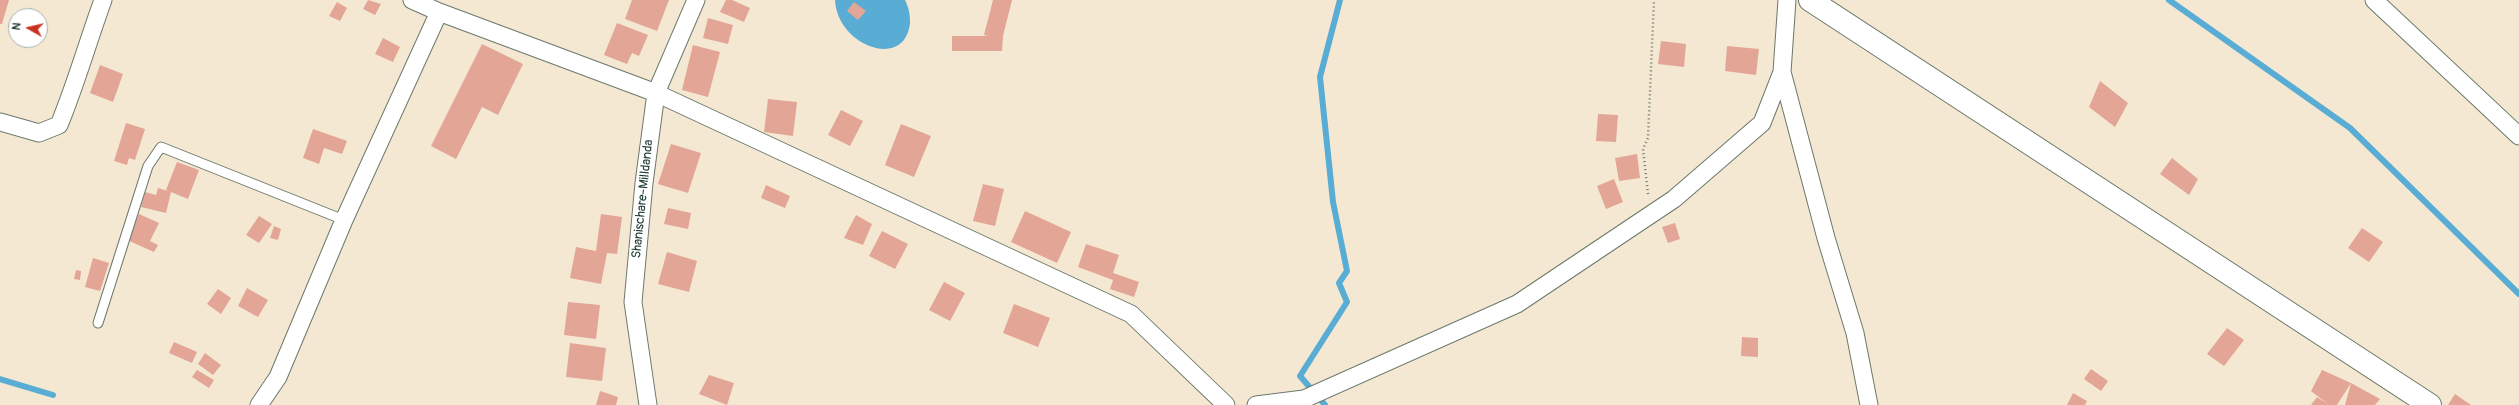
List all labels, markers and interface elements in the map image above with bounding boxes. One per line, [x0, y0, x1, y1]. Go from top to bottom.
north arrow [8, 8, 48, 48]
text: N [10, 22, 24, 31]
street label: Shanischare-Milldanda [629, 139, 657, 259]

